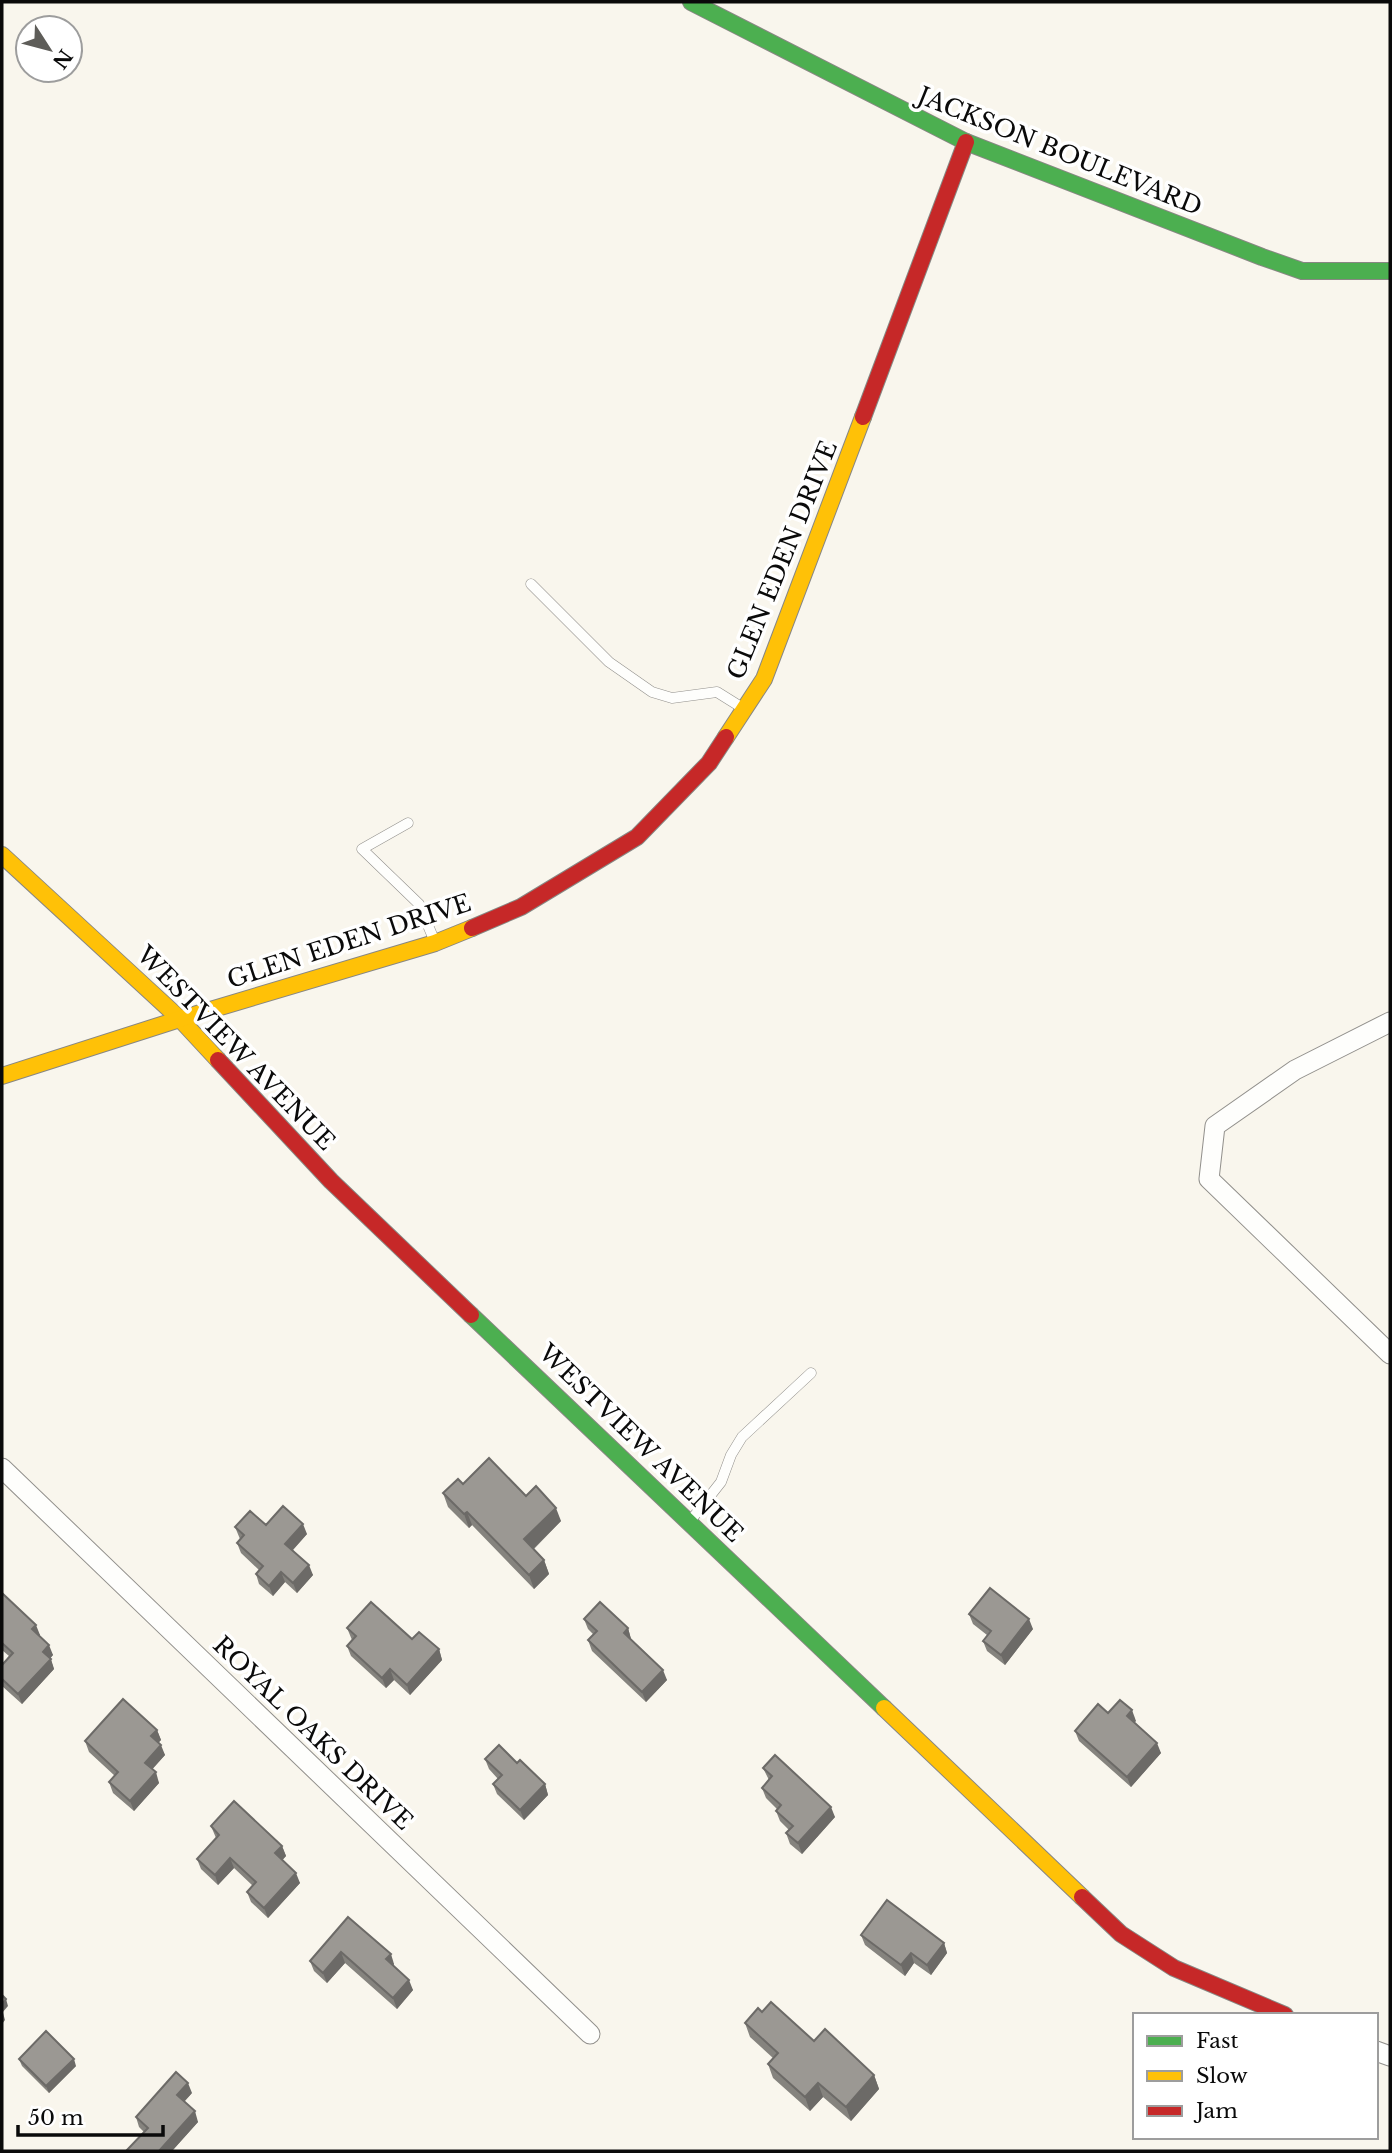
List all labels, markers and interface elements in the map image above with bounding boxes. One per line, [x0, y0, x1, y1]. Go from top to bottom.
north arrow [14, 14, 84, 84]
text: N [48, 45, 77, 73]
street label: JACKSON BOULEVARD [911, 80, 1206, 221]
street label: GLEN EDEN DRIVE [721, 437, 843, 683]
street label: GLEN EDEN DRIVE [223, 888, 475, 994]
street label: WESTVIEW AVENUE [130, 939, 341, 1156]
street label: WESTVIEW AVENUE [532, 1337, 749, 1548]
street label: ROYAL OAKS DRIVE [207, 1630, 419, 1836]
legend [1133, 2013, 1378, 2139]
text: Fast [1196, 2028, 1238, 2054]
text: Slow [1196, 2063, 1248, 2089]
scale bar [18, 2094, 163, 2138]
text: Jam [1193, 2098, 1238, 2124]
text: 50 m [28, 2105, 84, 2131]

